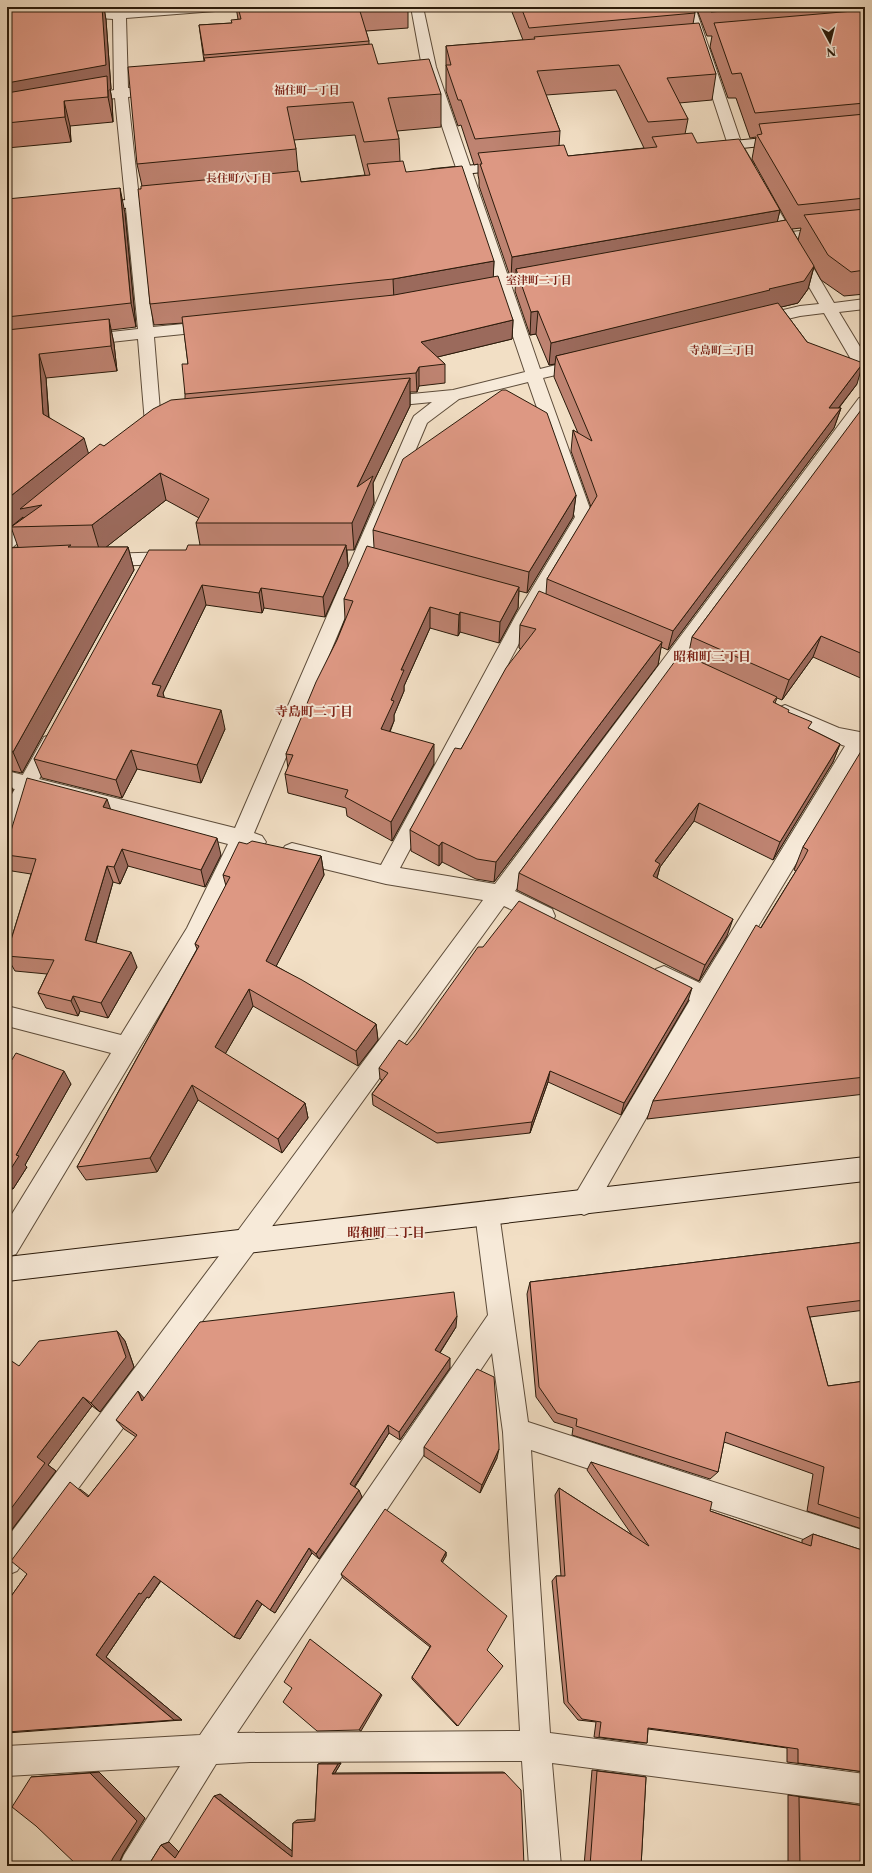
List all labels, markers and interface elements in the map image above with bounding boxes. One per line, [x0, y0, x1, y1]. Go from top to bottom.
north arrow [810, 22, 850, 62]
text: N [825, 44, 837, 60]
district label: 福住町一丁目 [274, 83, 340, 97]
district label: 長住町八丁目 [206, 171, 272, 185]
district label: 室津町二丁目 [506, 273, 572, 287]
district label: 寺島町三丁目 [689, 343, 755, 357]
district label: 昭和町三丁目 [673, 648, 751, 664]
district label: 寺島町二丁目 [275, 703, 353, 719]
district label: 昭和町二丁目 [347, 1224, 425, 1240]

